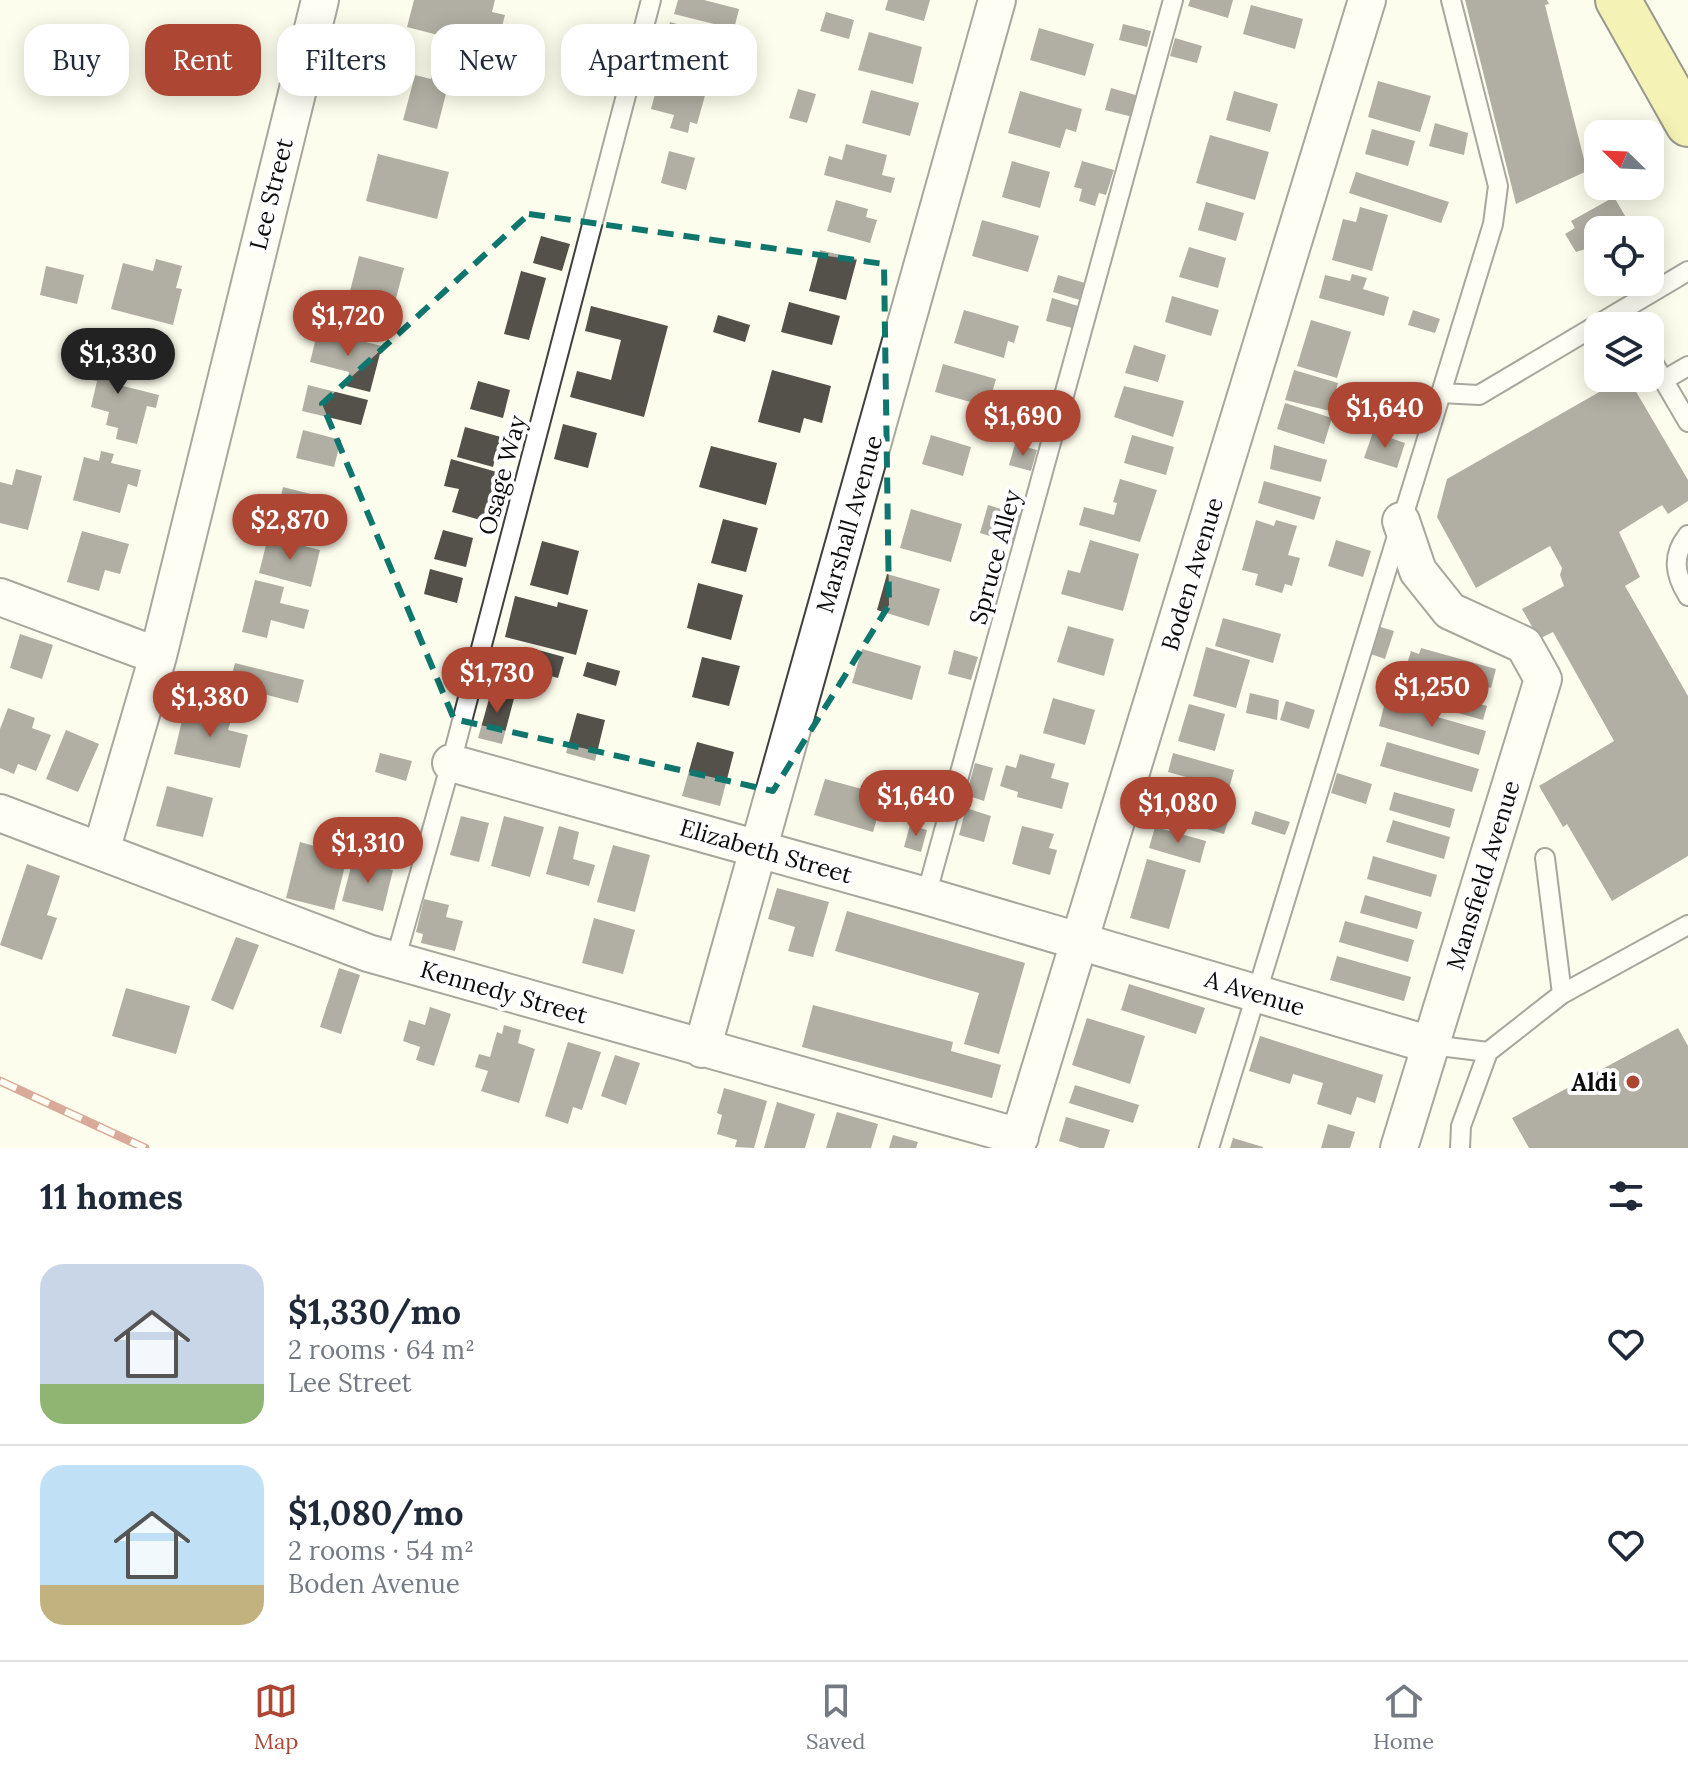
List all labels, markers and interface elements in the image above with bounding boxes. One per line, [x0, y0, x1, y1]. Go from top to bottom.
chip: Buy [24, 24, 129, 96]
chip: Rent [145, 24, 261, 96]
chip: Filters [277, 24, 415, 96]
chip: New [431, 24, 545, 96]
chip: Apartment [561, 24, 757, 96]
north arrow [1584, 120, 1664, 200]
map controls [1584, 120, 1664, 392]
street label: Lee Street [242, 134, 300, 253]
button: locate [1584, 216, 1664, 296]
pin: $1,720 [283, 290, 413, 358]
text: $1,720 [311, 299, 385, 332]
button: layers [1584, 312, 1664, 392]
pin: $1,330 [53, 328, 183, 396]
text: $1,330 [79, 337, 157, 370]
pin: $1,640 [1320, 382, 1450, 450]
pin: $1,690 [958, 390, 1088, 458]
text: $1,640 [1346, 391, 1424, 424]
text: $1,690 [984, 399, 1062, 432]
street label: Osage Way [471, 411, 533, 538]
street label: Marshall Avenue [809, 432, 889, 616]
street label: Spruce Alley [962, 486, 1028, 628]
pin: $2,870 [225, 494, 355, 562]
street label: Boden Avenue [1154, 494, 1230, 654]
text: $2,870 [250, 503, 330, 536]
pin: $1,730 [432, 647, 562, 715]
text: $1,730 [460, 656, 534, 689]
pin: $1,250 [1367, 661, 1497, 729]
text: $1,250 [1394, 670, 1470, 703]
pin: $1,380 [145, 671, 275, 739]
text: $1,380 [171, 680, 249, 713]
pin: $1,640 [851, 770, 981, 838]
street label: Mansfield Avenue [1439, 776, 1527, 974]
pin: $1,080 [1113, 777, 1243, 845]
text: $1,640 [877, 779, 955, 812]
text: $1,080 [1138, 786, 1218, 819]
street label: Elizabeth Street [676, 812, 856, 891]
pin: $1,310 [303, 817, 433, 885]
text: $1,310 [331, 826, 405, 859]
street label: Kennedy Street [417, 953, 592, 1031]
street label: A Avenue [1200, 963, 1309, 1023]
place label: Aldi [1571, 1067, 1617, 1098]
marker: Aldi [1624, 1073, 1642, 1091]
icon: filters [1604, 1174, 1648, 1218]
text: 11 homes [40, 1175, 183, 1218]
text: $1,330/mo [288, 1290, 461, 1333]
icon: home [104, 1296, 200, 1392]
icon: heart [1604, 1322, 1648, 1366]
text: 2 rooms · 64 m² [288, 1333, 475, 1366]
text: Lee Street [288, 1366, 412, 1399]
text: $1,080/mo [288, 1491, 464, 1534]
icon: home [104, 1497, 200, 1593]
icon: heart [1604, 1523, 1648, 1567]
text: 2 rooms · 54 m² [288, 1534, 474, 1567]
text: Boden Avenue [288, 1567, 460, 1600]
tab: Map [254, 1679, 298, 1755]
tab: Saved [806, 1679, 866, 1755]
tab: Home [1373, 1679, 1434, 1755]

